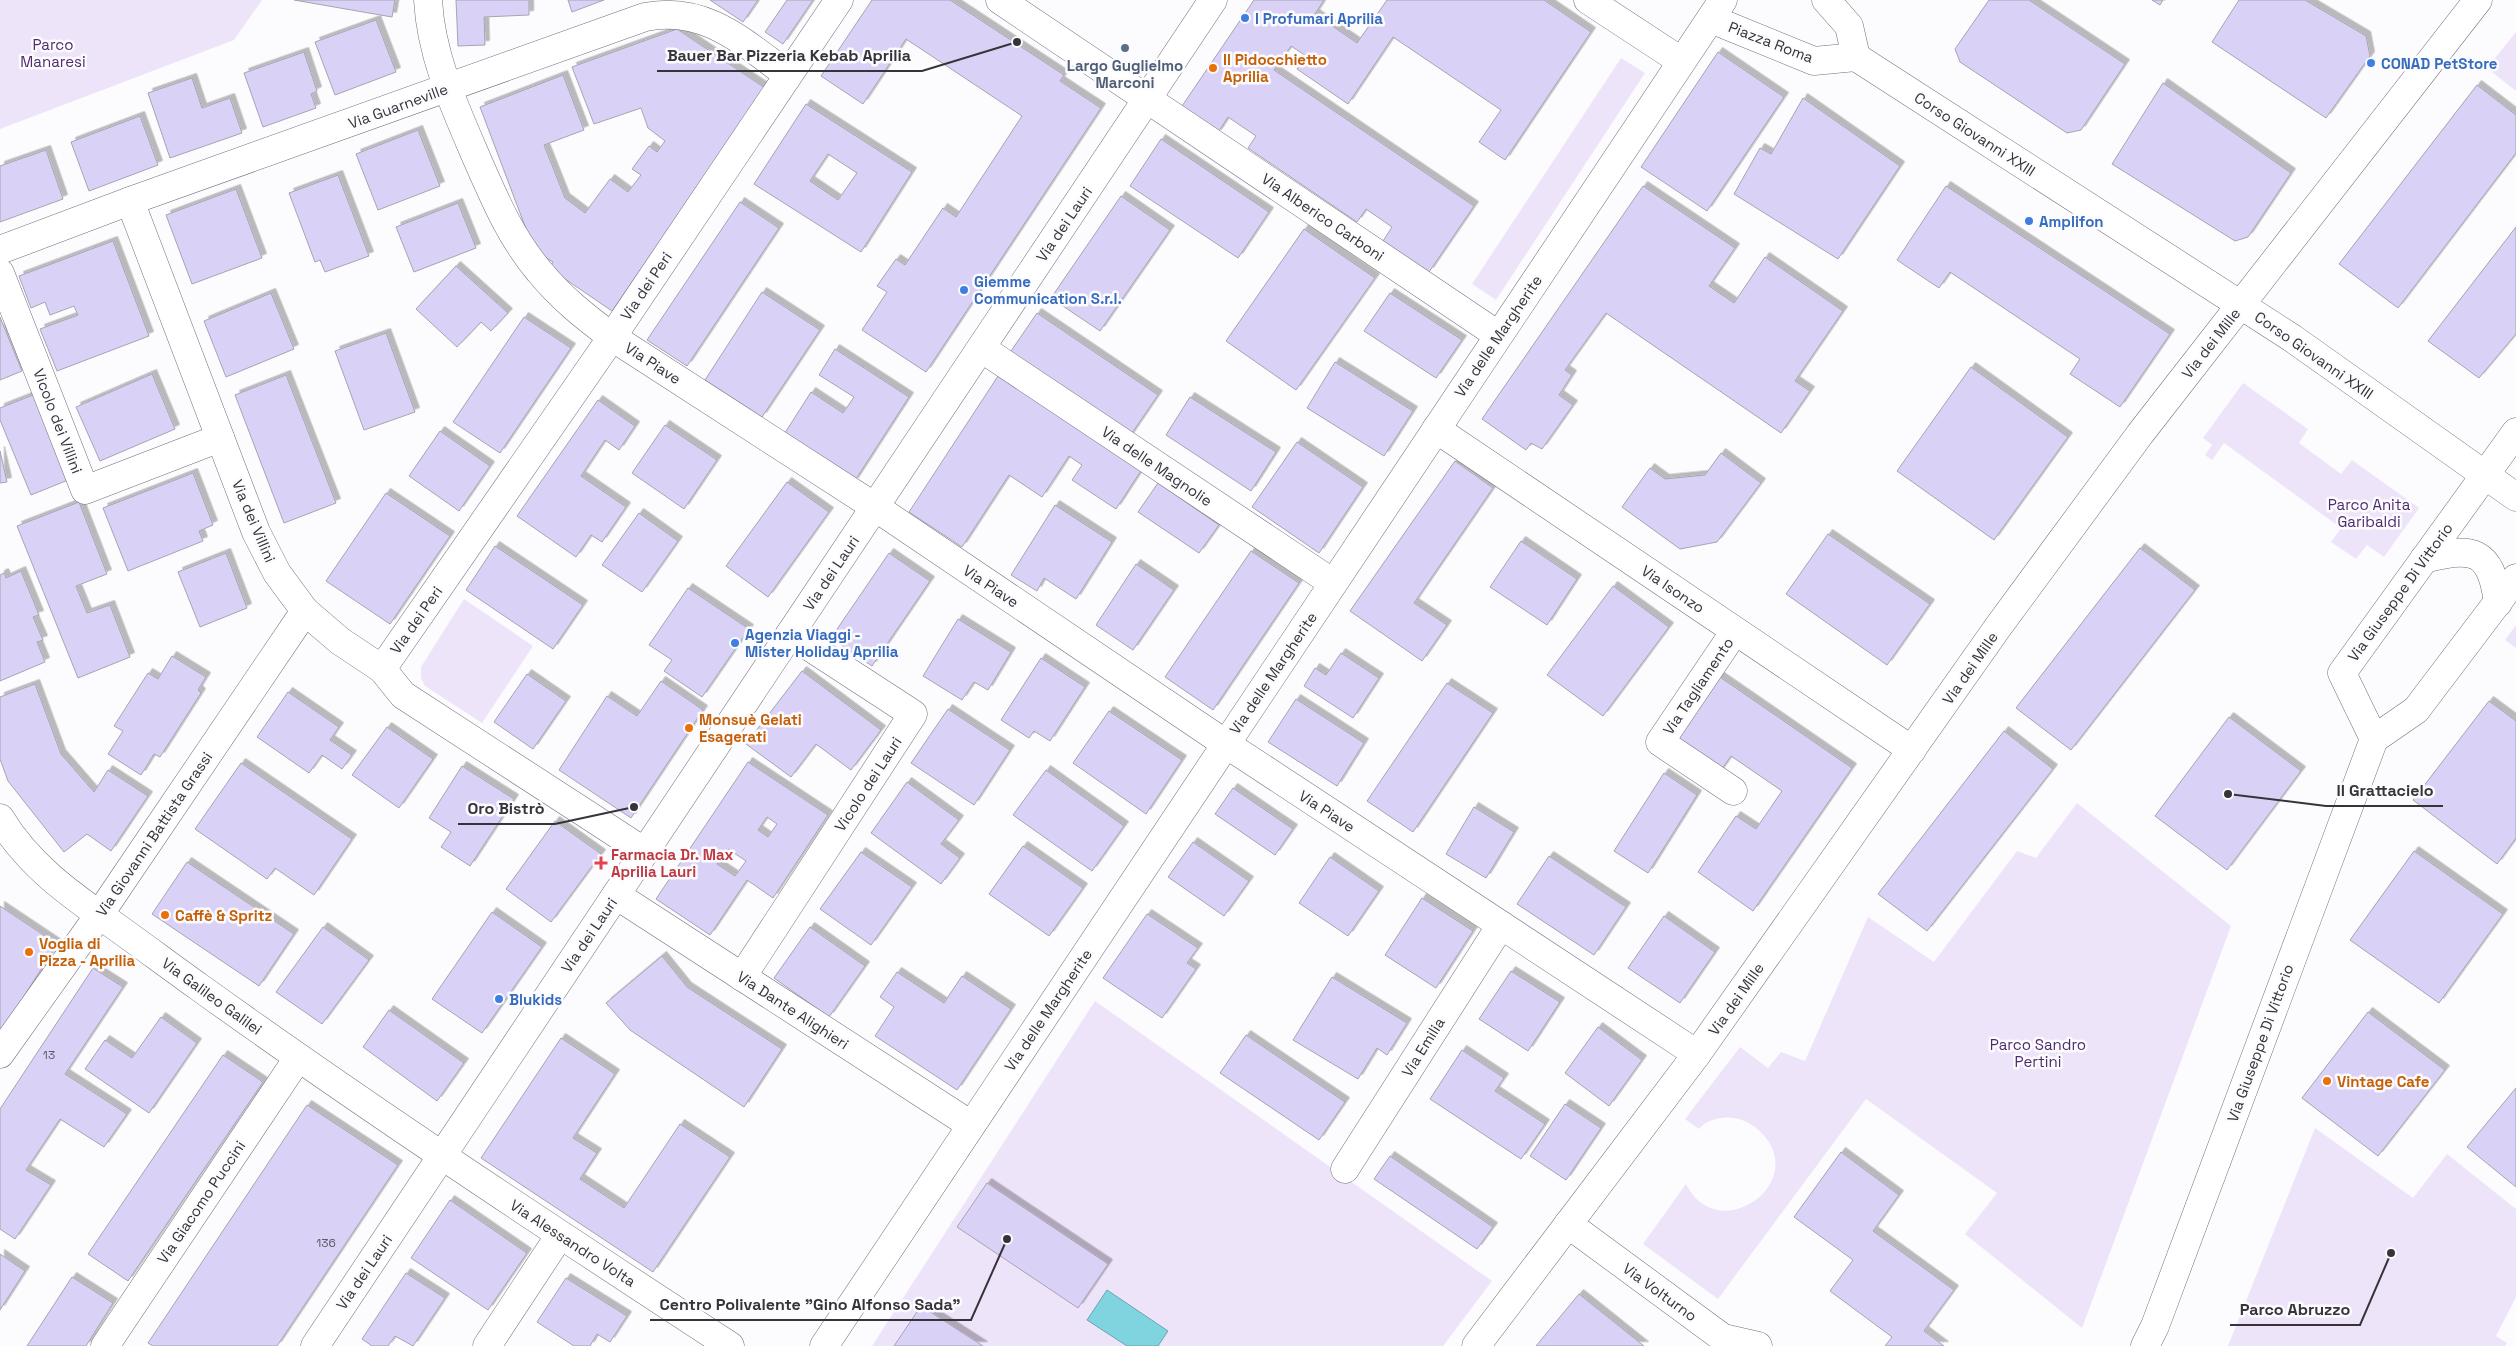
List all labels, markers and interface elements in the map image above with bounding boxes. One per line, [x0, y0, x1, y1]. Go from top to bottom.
place label: I Profumari Aprilia [1255, 9, 1383, 28]
marker: I Profumari Aprilia [1239, 12, 1251, 24]
street label: Piazza Roma [1726, 17, 1817, 67]
park label: Parco Manaresi [20, 35, 86, 71]
callout: Bauer Bar Pizzeria Kebab Aprilia [657, 40, 922, 71]
marker: Largo Guglielmo Marconi [1119, 42, 1131, 54]
text: Bauer Bar Pizzeria Kebab Aprilia [667, 45, 911, 66]
place label: Il Pidocchietto Aprilia [1223, 50, 1327, 86]
place label: CONAD PetStore [2381, 54, 2498, 73]
place label: Largo Guglielmo Marconi [1067, 56, 1183, 92]
marker: CONAD PetStore [2365, 57, 2377, 69]
marker: Il Pidocchietto Aprilia [1207, 62, 1219, 74]
street label: Via Guarneville [346, 79, 450, 133]
street label: Corso Giovanni XXIII [1911, 88, 2039, 180]
street label: Via Alberico Carboni [1258, 169, 1388, 265]
street label: Via dei Lauri [1032, 183, 1096, 265]
place label: Amplifon [2039, 212, 2104, 231]
marker: Amplifon [2023, 215, 2035, 227]
street label: Via dei Peri [616, 248, 676, 324]
street label: Via delle Margherite [1450, 271, 1546, 401]
place label: Giemme Communication S.r.l. [974, 272, 1122, 308]
marker: Giemme Communication S.r.l. [958, 284, 970, 296]
street label: Via dei Mille [2178, 304, 2245, 382]
street label: Corso Giovanni XXIII [2251, 307, 2377, 403]
street label: Via Piave [621, 338, 685, 388]
street label: Vicolo dei Villini [29, 366, 87, 476]
street label: Via delle Magnolie [1098, 422, 1216, 510]
street label: Via dei Villini [228, 477, 280, 565]
park label: Parco Anita Garibaldi [2328, 495, 2411, 531]
street label: Via Giuseppe Di Vittorio [2343, 519, 2457, 665]
street label: Via dei Lauri [799, 532, 863, 614]
street label: Via Piave [960, 561, 1023, 612]
street label: Via Isonzo [1638, 561, 1708, 617]
street label: Via dei Peri [386, 582, 446, 658]
street label: Via delle Margherite [1225, 608, 1321, 738]
place label: Agenzia Viaggi - Mister Holiday Aprilia [745, 625, 899, 661]
street label: Via dei Mille [1938, 628, 2002, 708]
street label: Via Tagliamento [1658, 634, 1738, 738]
marker: Agenzia Viaggi - Mister Holiday Aprilia [729, 637, 741, 649]
place label: Monsuè Gelati Esagerati [699, 710, 802, 746]
marker: Monsuè Gelati Esagerati [683, 722, 695, 734]
street label: Vicolo dei Lauri [830, 733, 906, 835]
street label: Via Giovanni Battista Grassi [92, 748, 216, 920]
callout: Il Grattacielo [2326, 775, 2443, 806]
text: Il Grattacielo [2336, 780, 2434, 801]
street label: Via Piave [1295, 786, 1359, 836]
callout: Oro Bistrò [458, 793, 555, 824]
text: Oro Bistrò [468, 798, 545, 819]
place label: Farmacia Dr. Max Aprilia Lauri [611, 845, 734, 881]
marker: Farmacia Dr. Max Aprilia Lauri [595, 857, 607, 869]
street label: Via dei Lauri [557, 894, 621, 976]
place label: Caffè & Spritz [175, 906, 273, 925]
marker: Caffè & Spritz [159, 909, 171, 921]
place label: Voglia di Pizza - Aprilia [39, 934, 135, 970]
street label: Via delle Margherite [1000, 945, 1096, 1075]
marker: Voglia di Pizza - Aprilia [23, 946, 35, 958]
street label: Via Galileo Galilei [158, 953, 266, 1039]
street label: Via dei Mille [1704, 959, 1768, 1039]
street label: Via Giuseppe Di Vittorio [2223, 961, 2297, 1125]
street label: Via Dante Alighieri [733, 967, 853, 1053]
place label: Blukids [509, 990, 562, 1009]
marker: Blukids [493, 993, 505, 1005]
street label: Via Emilia [1397, 1013, 1449, 1080]
park label: Parco Sandro Pertini [1990, 1035, 2086, 1071]
house number: 13 [43, 1047, 55, 1063]
place label: Vintage Cafe [2337, 1072, 2430, 1091]
marker: Vintage Cafe [2321, 1075, 2333, 1087]
street label: Via Giacomo Puccini [153, 1137, 249, 1267]
street label: Via Alessandro Volta [507, 1195, 640, 1291]
street label: Via dei Lauri [332, 1231, 396, 1313]
house number: 136 [316, 1235, 336, 1251]
street label: Via Volturno [1619, 1259, 1701, 1325]
callout: Centro Polivalente "Gino Alfonso Sada" [650, 1289, 971, 1320]
text: Centro Polivalente "Gino Alfonso Sada" [659, 1294, 961, 1315]
callout: Parco Abruzzo [2230, 1294, 2360, 1325]
text: Parco Abruzzo [2240, 1299, 2351, 1320]

